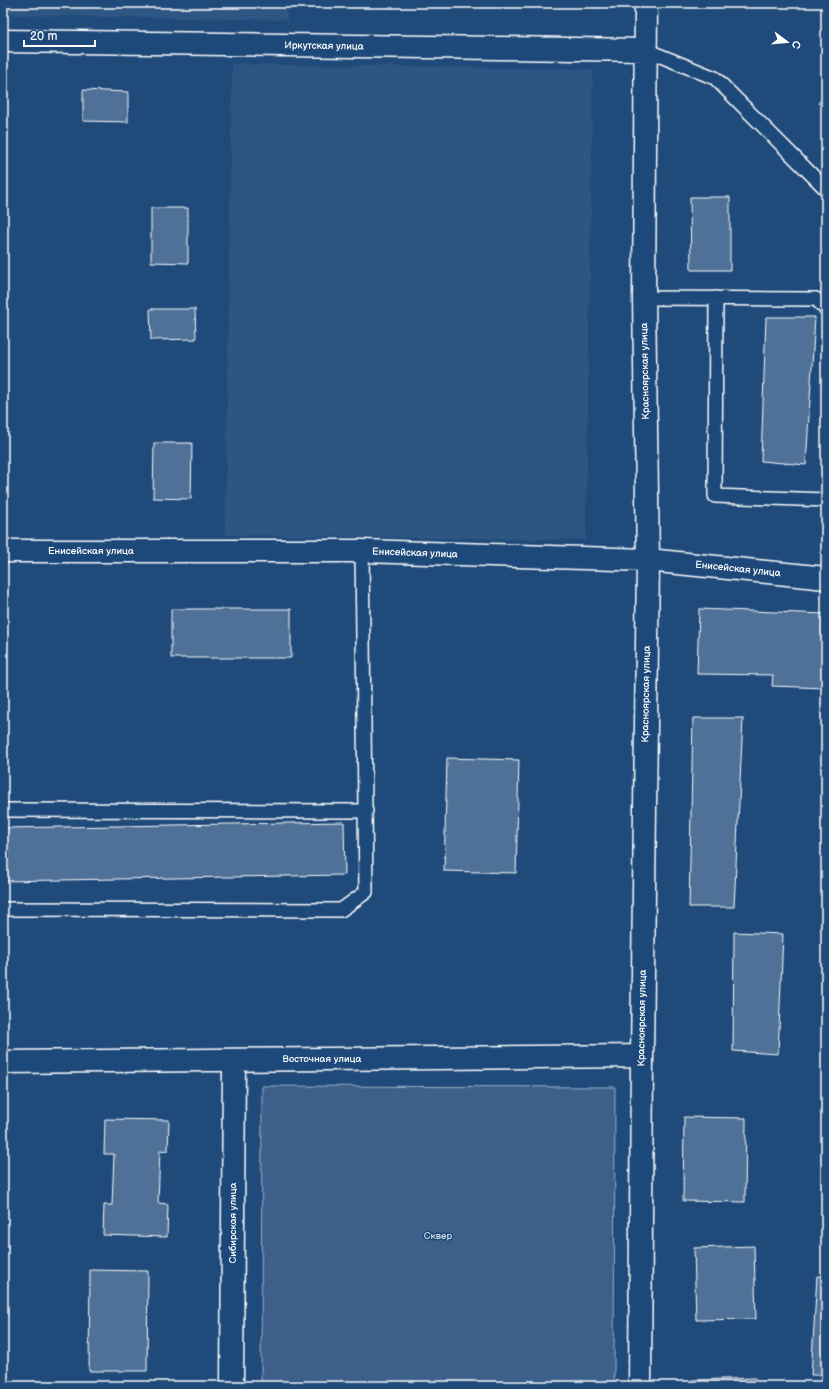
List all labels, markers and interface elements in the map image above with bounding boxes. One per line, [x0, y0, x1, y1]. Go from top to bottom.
scale bar [24, 22, 95, 48]
north arrow [767, 22, 807, 62]
text: 20 m [30, 29, 57, 44]
street label: Иркутская улица [284, 39, 364, 53]
text: С [789, 39, 803, 50]
street label: Красноярская улица [638, 322, 652, 420]
street label: Енисейская улица [48, 545, 134, 557]
street label: Енисейская улица [372, 546, 458, 560]
street label: Енисейская улица [695, 559, 781, 579]
street label: Красноярская улица [639, 645, 653, 743]
street label: Красноярская улица [635, 969, 649, 1067]
street label: Восточная улица [283, 1053, 361, 1065]
street label: Сибирская улица [227, 1182, 239, 1263]
park label: Сквер [424, 1230, 453, 1242]

